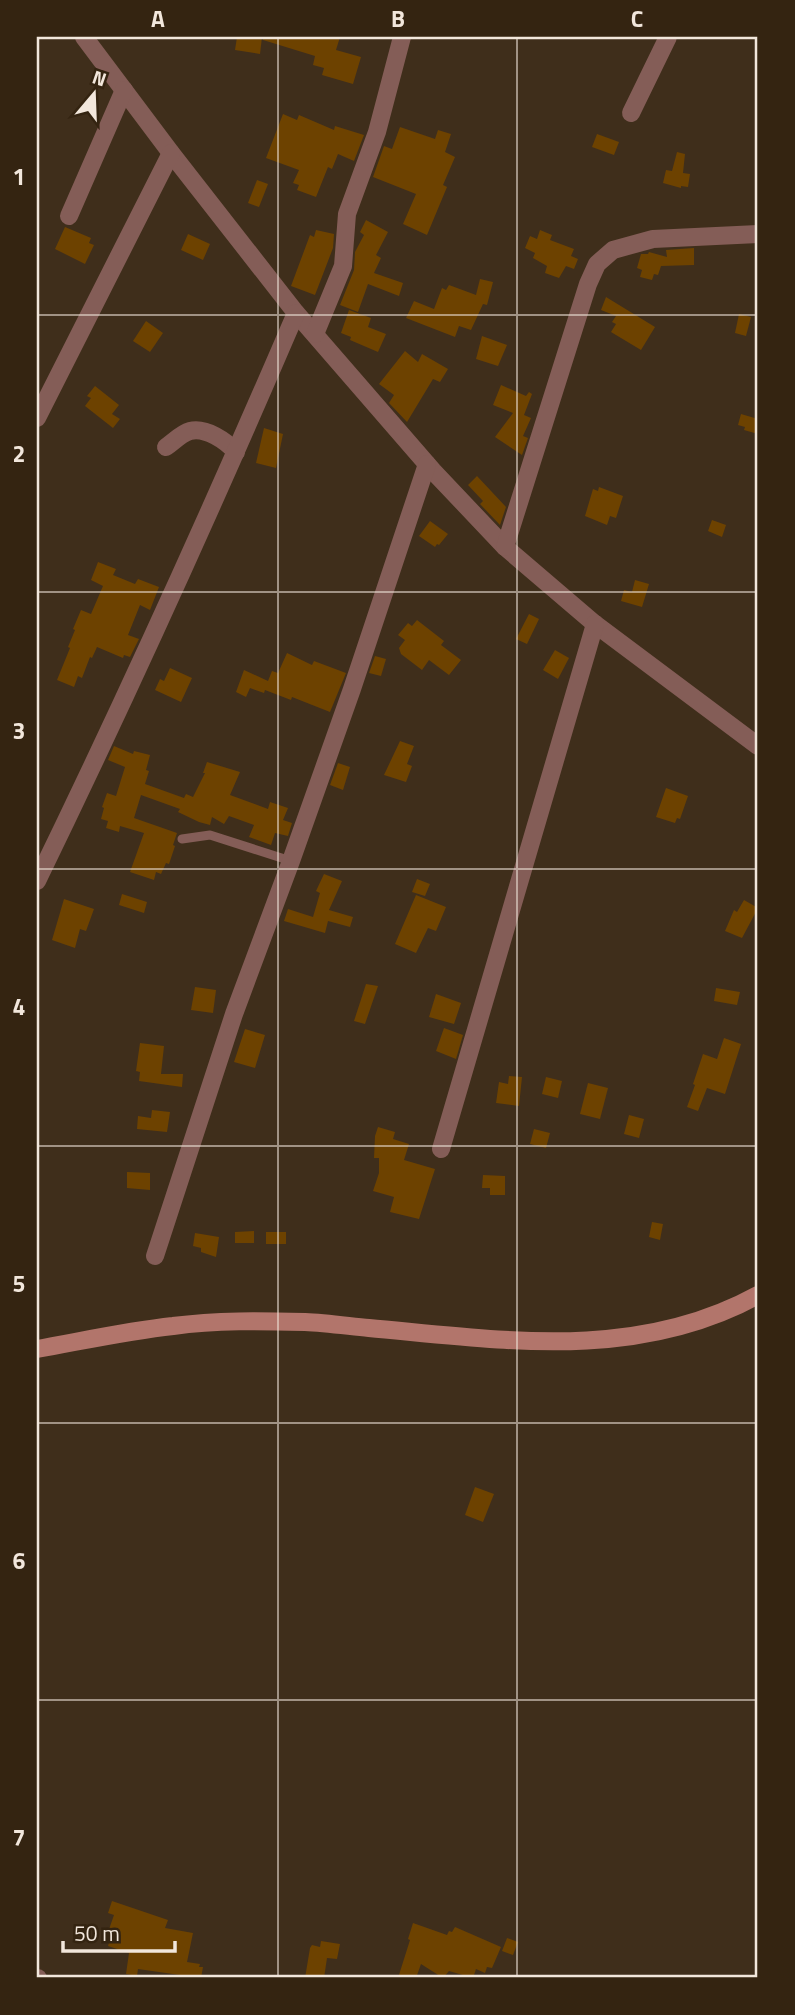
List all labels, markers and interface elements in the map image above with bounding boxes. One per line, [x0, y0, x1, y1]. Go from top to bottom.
text: A [151, 1, 165, 36]
text: B [391, 1, 405, 36]
text: C [631, 1, 643, 36]
north arrow [60, 60, 130, 130]
text: N [89, 62, 111, 93]
text: 1 [13, 159, 25, 194]
text: 2 [13, 436, 25, 471]
text: 3 [13, 713, 25, 748]
text: 4 [13, 989, 25, 1024]
text: 5 [13, 1266, 25, 1301]
text: 6 [13, 1543, 26, 1578]
text: 7 [13, 1820, 25, 1855]
scale bar [63, 1910, 175, 1954]
text: 50 m [74, 1917, 120, 1949]

